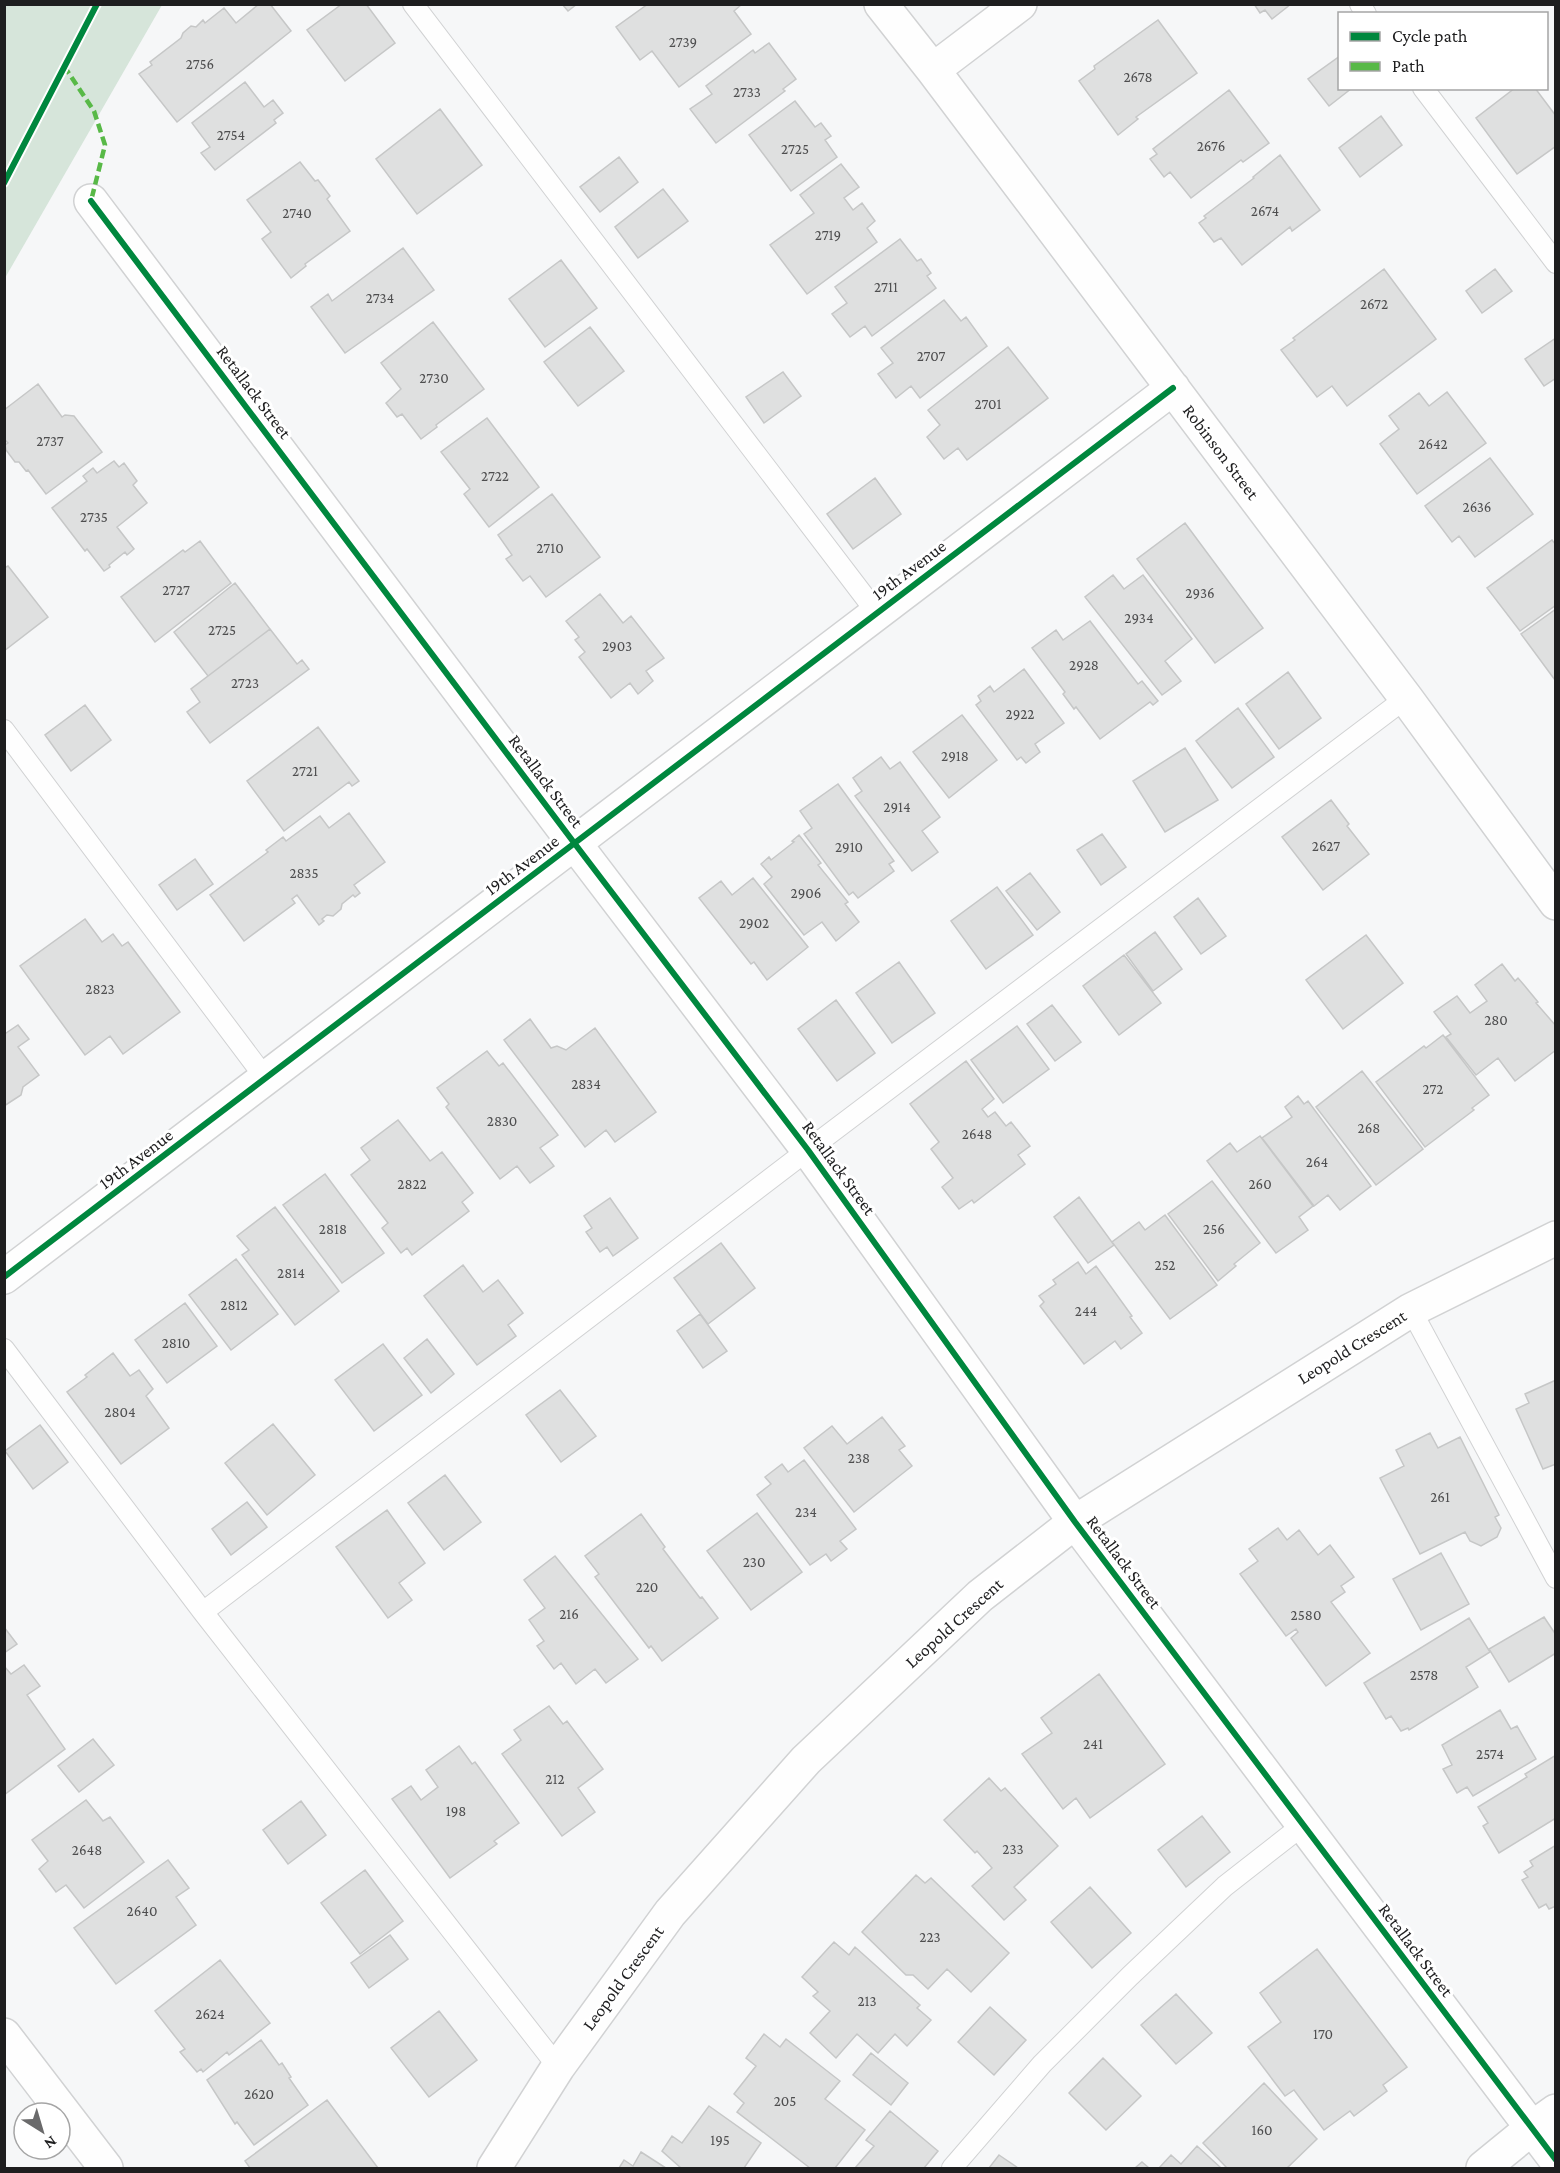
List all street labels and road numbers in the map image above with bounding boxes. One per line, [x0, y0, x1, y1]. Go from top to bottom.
street label: Retallack Street [213, 342, 296, 443]
street label: Robinson Street [1179, 401, 1264, 504]
street label: 19th Avenue [868, 536, 950, 604]
street label: Retallack Street [505, 731, 588, 832]
street label: 19th Avenue [481, 831, 563, 899]
street label: Retallack Street [798, 1117, 880, 1220]
street label: 19th Avenue [95, 1125, 177, 1193]
street label: Leopold Crescent [1294, 1305, 1411, 1388]
street label: Retallack Street [1083, 1512, 1166, 1613]
street label: Leopold Crescent [901, 1573, 1008, 1672]
street label: Retallack Street [1375, 1900, 1458, 2001]
street label: Leopold Crescent [578, 1921, 668, 2034]

